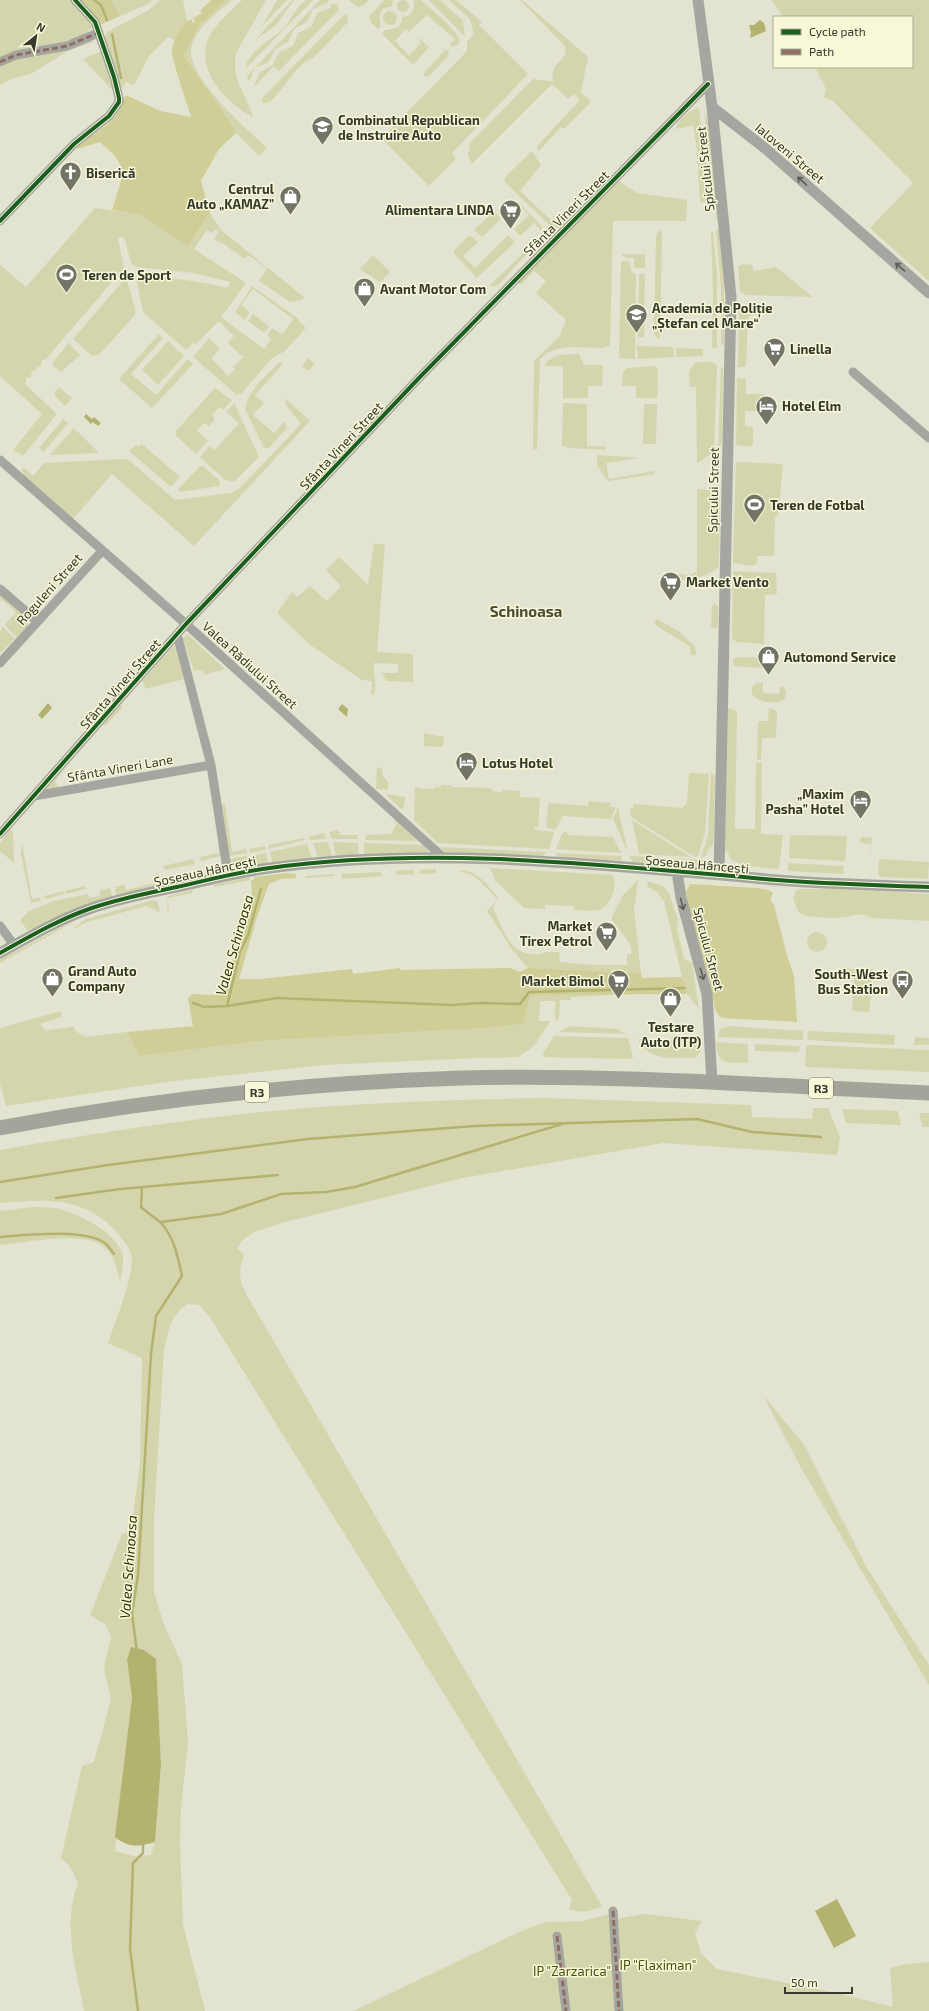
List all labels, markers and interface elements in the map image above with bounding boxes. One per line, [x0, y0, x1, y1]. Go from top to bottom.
north arrow [16, 16, 56, 56]
legend [773, 16, 913, 68]
text: N [35, 19, 48, 35]
text: Cycle path [809, 24, 866, 38]
text: Path [809, 44, 834, 58]
place label: Combinatul Republican de Instruire Auto [338, 112, 480, 143]
school or university icon: Combinatul Republican de Instruire Auto [309, 114, 335, 147]
street label: Ialoveni Street [752, 119, 828, 187]
street label: Spicului Street [693, 126, 717, 212]
church icon: Biserică [57, 160, 83, 193]
place label: Biserică [86, 165, 135, 181]
street label: Sfânta Vineri Street [520, 167, 612, 259]
one-way arrow [797, 177, 807, 186]
place label: Centrul Auto „KAMAZ” [187, 181, 275, 212]
shop icon: Centrul Auto „KAMAZ” [277, 183, 303, 216]
supermarket icon: Alimentara LINDA [497, 197, 523, 230]
place label: Alimentara LINDA [385, 202, 495, 218]
sports icon: Teren de Sport [53, 262, 79, 295]
one-way arrow [895, 263, 905, 272]
place label: Teren de Sport [82, 267, 172, 283]
shop icon: Avant Motor Com [351, 276, 377, 309]
place label: Avant Motor Com [380, 281, 486, 297]
place label: Academia de Poliție „Ștefan cel Mare“ [652, 300, 773, 333]
school or university icon: Academia de Poliție „Ștefan cel Mare“ [624, 302, 650, 335]
supermarket icon: Linella [761, 336, 787, 369]
place label: Linella [790, 341, 832, 357]
hotel icon: Hotel Elm [754, 393, 780, 426]
place label: Hotel Elm [782, 398, 841, 414]
street label: Sfânta Vineri Street [296, 399, 386, 493]
street label: Spicului Street [704, 447, 722, 533]
sports icon: Teren de Fotbal [741, 492, 767, 525]
place label: Teren de Fotbal [770, 497, 865, 513]
street label: Roguleni Street [13, 550, 85, 628]
supermarket icon: Market Vento [658, 569, 684, 602]
place label: Market Vento [686, 574, 769, 590]
district label: Schinoasa [490, 602, 562, 620]
street label: Valea Rădiului Street [199, 618, 301, 712]
street label: Sfânta Vineri Street [76, 635, 164, 733]
shop icon: Automond Service [756, 644, 782, 677]
place label: Automond Service [784, 649, 896, 665]
hotel icon: Lotus Hotel [453, 750, 479, 783]
street label: Sfânta Vineri Lane [66, 751, 174, 785]
place label: Lotus Hotel [482, 755, 554, 771]
place label: „Maxim Pasha” Hotel [765, 786, 845, 817]
hotel icon: „Maxim Pasha” Hotel [847, 788, 873, 821]
street label: Șoseaua Hâncești [644, 851, 750, 878]
street label: Șoseaua Hâncești [152, 852, 258, 891]
water label: Valea Schinoasa [211, 893, 257, 997]
one-way arrow [679, 897, 687, 910]
street label: Spicului Street [690, 906, 728, 992]
place label: Market Tirex Petrol [520, 918, 593, 949]
supermarket icon: Market Tirex Petrol [594, 920, 620, 953]
place label: Grand Auto Company [68, 963, 137, 994]
shop icon: Grand Auto Company [40, 965, 66, 998]
place label: South-West Bus Station [815, 966, 889, 997]
one-way arrow [699, 967, 706, 980]
supermarket icon: Market Bimol [606, 968, 632, 1001]
bus stop icon: South-West Bus Station [890, 968, 916, 1001]
place label: Market Bimol [521, 973, 605, 989]
shop icon: Testare Auto (ITP) [658, 986, 684, 1019]
place label: Testare Auto (ITP) [641, 1019, 702, 1050]
road number: R3 [809, 1078, 833, 1098]
road number: R3 [245, 1082, 269, 1102]
water label: Valea Schinoasa [116, 1515, 140, 1619]
park label: IP "Flaximan" [620, 1957, 696, 1973]
park label: IP "Zarzarica" [533, 1963, 611, 1979]
scale bar [785, 1969, 852, 1995]
text: 50 m [791, 1975, 818, 1989]

